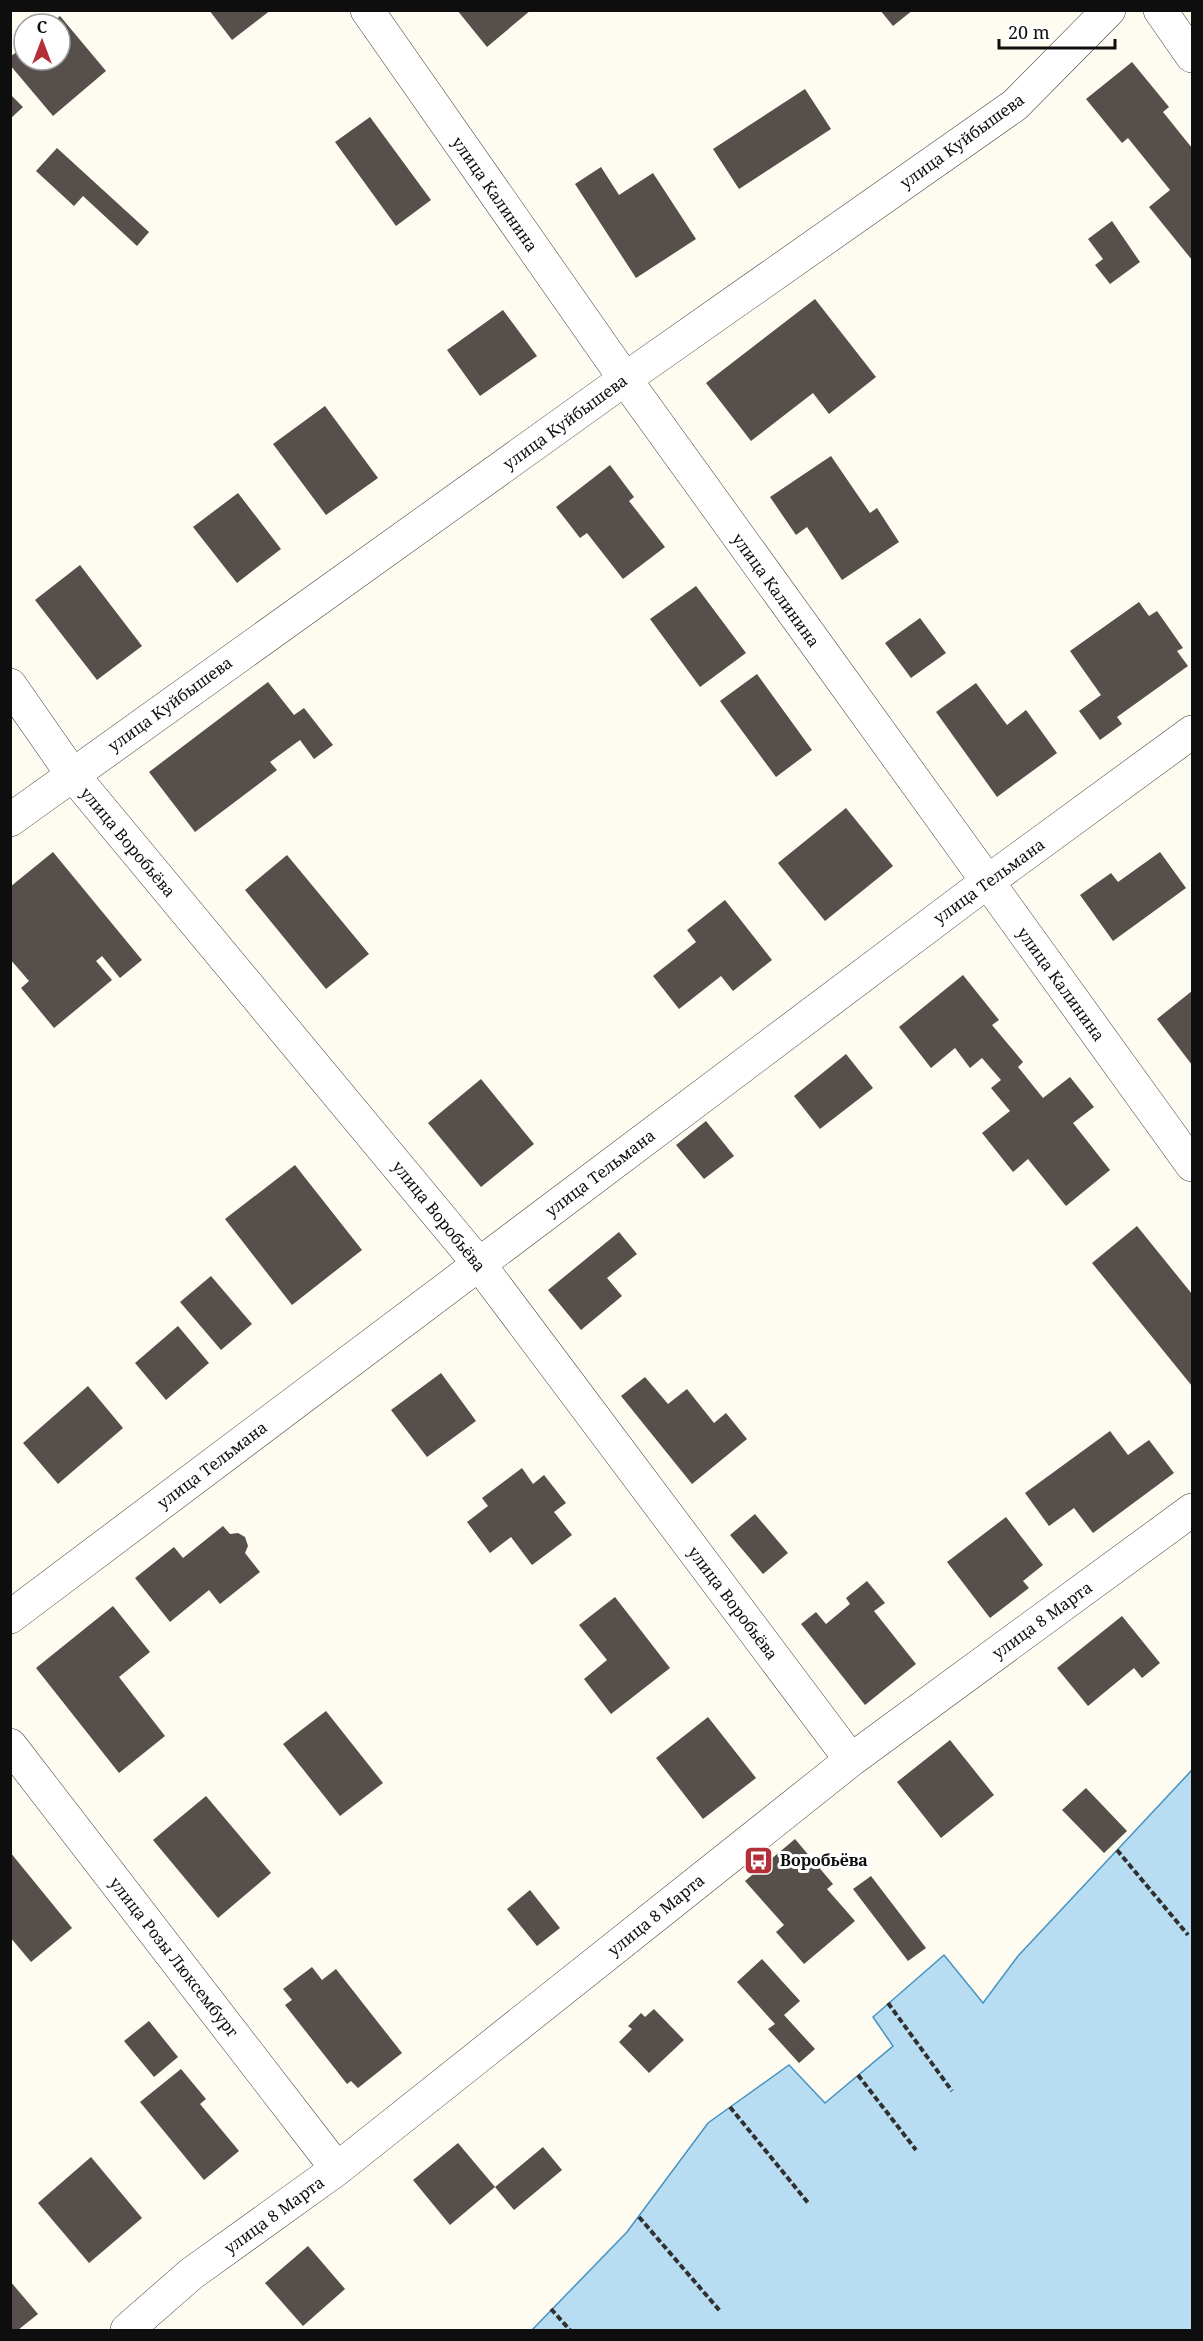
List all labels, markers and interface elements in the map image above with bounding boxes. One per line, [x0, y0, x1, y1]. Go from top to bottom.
north arrow [12, 12, 72, 72]
scale bar [999, 12, 1114, 50]
text: С [37, 16, 47, 38]
text: 20 m [1008, 20, 1050, 44]
street label: улица Куйбышева [895, 88, 1029, 194]
street label: улица Калинина [447, 132, 543, 256]
street label: улица Куйбышева [498, 369, 632, 475]
street label: улица Калинина [727, 529, 825, 651]
street label: улица Куйбышева [103, 651, 237, 757]
street label: улица Воробьёва [75, 782, 181, 902]
street label: улица Тельмана [929, 833, 1049, 929]
street label: улица Калинина [1012, 923, 1110, 1045]
street label: улица Тельмана [540, 1124, 660, 1222]
street label: улица Воробьёва [387, 1156, 491, 1276]
street label: улица Тельмана [152, 1416, 272, 1514]
street label: улица Воробьёва [683, 1542, 783, 1664]
street label: улица 8 Марта [987, 1576, 1097, 1664]
bus stop icon: Воробьёва [743, 1844, 775, 1876]
place label: Воробьёва [780, 1849, 868, 1871]
street label: улица 8 Марта [603, 1869, 709, 1961]
street label: улица Розы Люксембург [104, 1872, 244, 2042]
street label: улица 8 Марта [219, 2171, 329, 2259]

